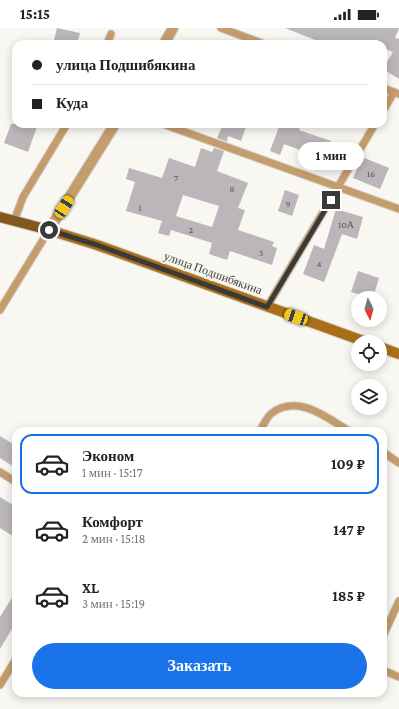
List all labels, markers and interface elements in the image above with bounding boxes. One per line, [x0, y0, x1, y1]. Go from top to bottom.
text: 15:15 [20, 6, 50, 22]
text: улица Подшибякина [56, 57, 196, 73]
text: Куда [56, 95, 88, 111]
callout: 1 мин [298, 142, 364, 170]
text: 1 мин [315, 148, 347, 163]
house number: 16 [367, 168, 375, 179]
house number: 7 [174, 172, 179, 183]
house number: 8 [229, 183, 235, 194]
route end [322, 191, 340, 209]
car [52, 194, 76, 220]
house number: 9 [285, 198, 291, 209]
house number: 1 [138, 202, 142, 213]
house number: 10А [338, 219, 355, 230]
route start [40, 221, 58, 239]
house number: 2 [189, 224, 194, 235]
house number: 3 [259, 247, 264, 258]
street label: улица Подшибякина [162, 249, 265, 297]
house number: 4 [316, 258, 322, 269]
north arrow [351, 291, 387, 327]
map controls [351, 291, 387, 415]
car [283, 307, 309, 327]
button: locate [351, 335, 387, 371]
button: layers [351, 379, 387, 415]
icon: car [34, 446, 70, 482]
text: Эконом [82, 448, 134, 464]
text: 109 ₽ [331, 456, 365, 472]
text: 1 мин · 15:17 [82, 465, 143, 480]
icon: car [34, 512, 70, 548]
text: Комфорт [82, 514, 143, 530]
text: 147 ₽ [333, 522, 365, 538]
text: 2 мин · 15:18 [82, 531, 146, 546]
icon: car [34, 578, 70, 614]
text: XL [82, 580, 99, 596]
text: 185 ₽ [332, 588, 365, 604]
text: 3 мин · 15:19 [82, 596, 145, 611]
button: Заказать [32, 643, 367, 689]

